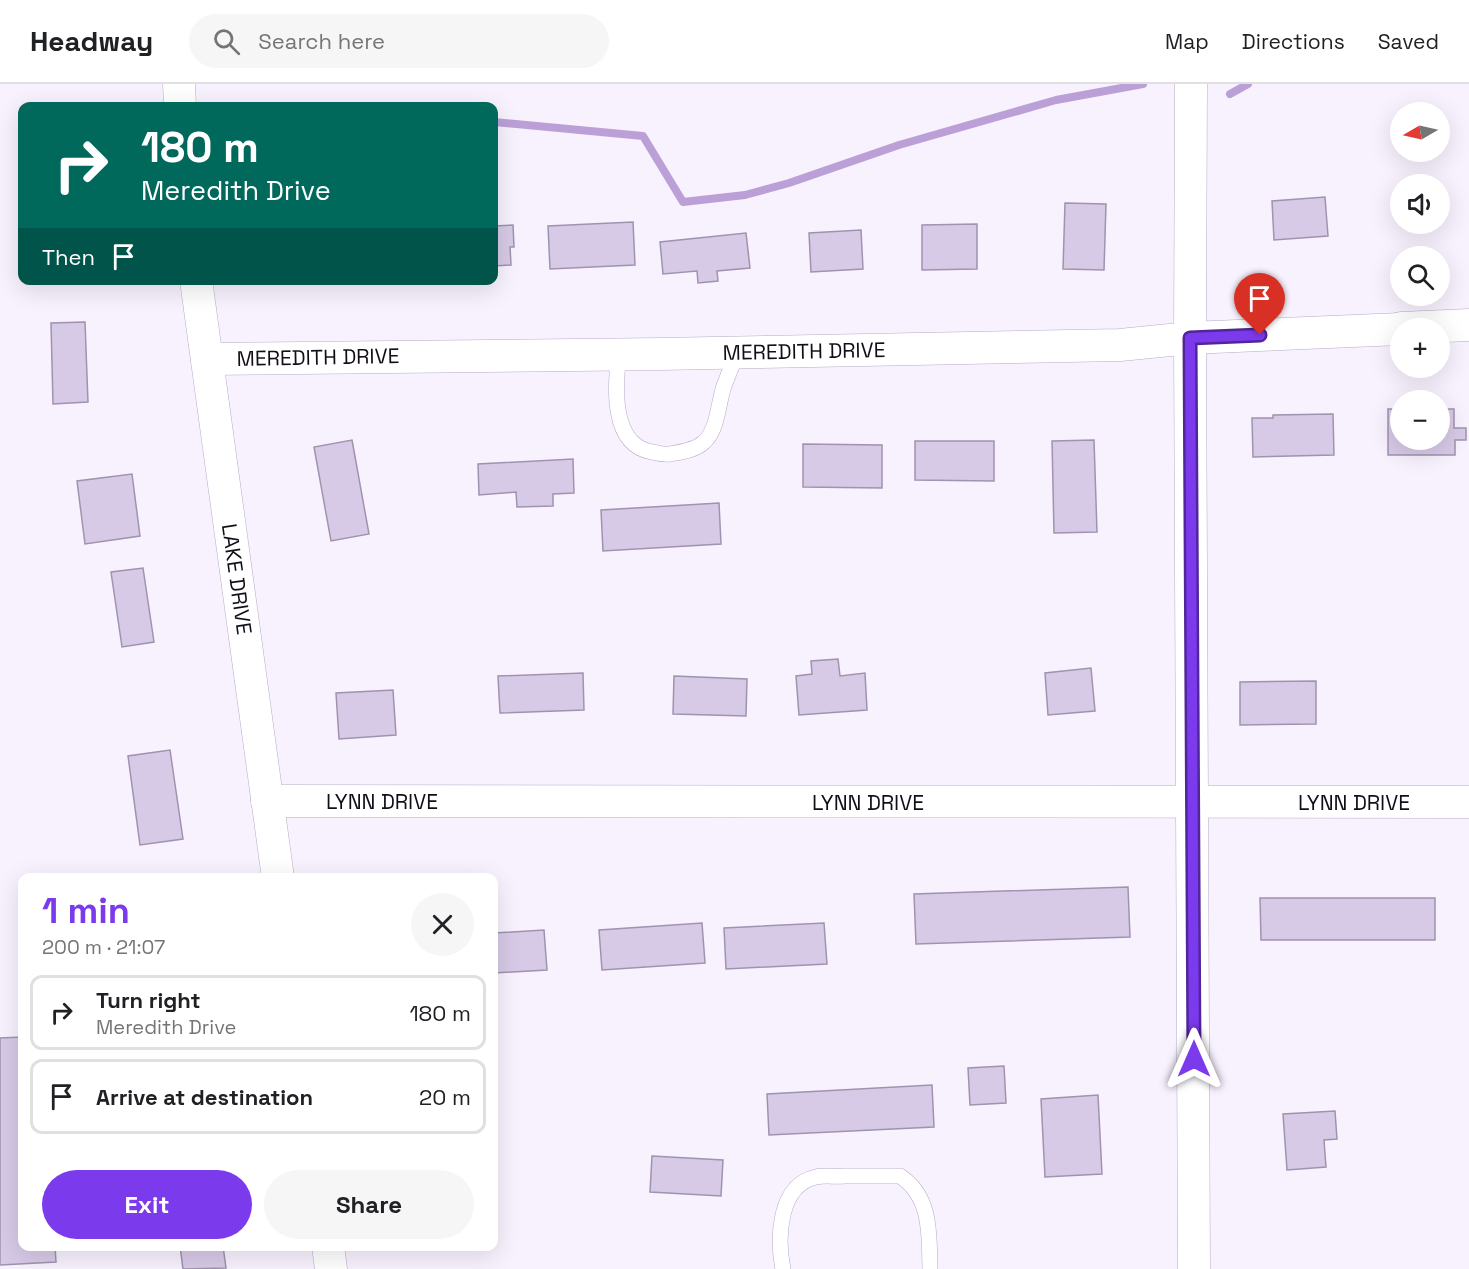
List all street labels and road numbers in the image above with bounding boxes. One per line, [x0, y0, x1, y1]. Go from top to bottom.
street label: MEREDITH DRIVE [722, 336, 886, 366]
street label: MEREDITH DRIVE [236, 342, 400, 372]
street label: LAKE DRIVE [216, 522, 258, 636]
street label: LYNN DRIVE [326, 788, 438, 815]
street label: LYNN DRIVE [812, 789, 924, 816]
street label: LYNN DRIVE [1298, 789, 1410, 816]

